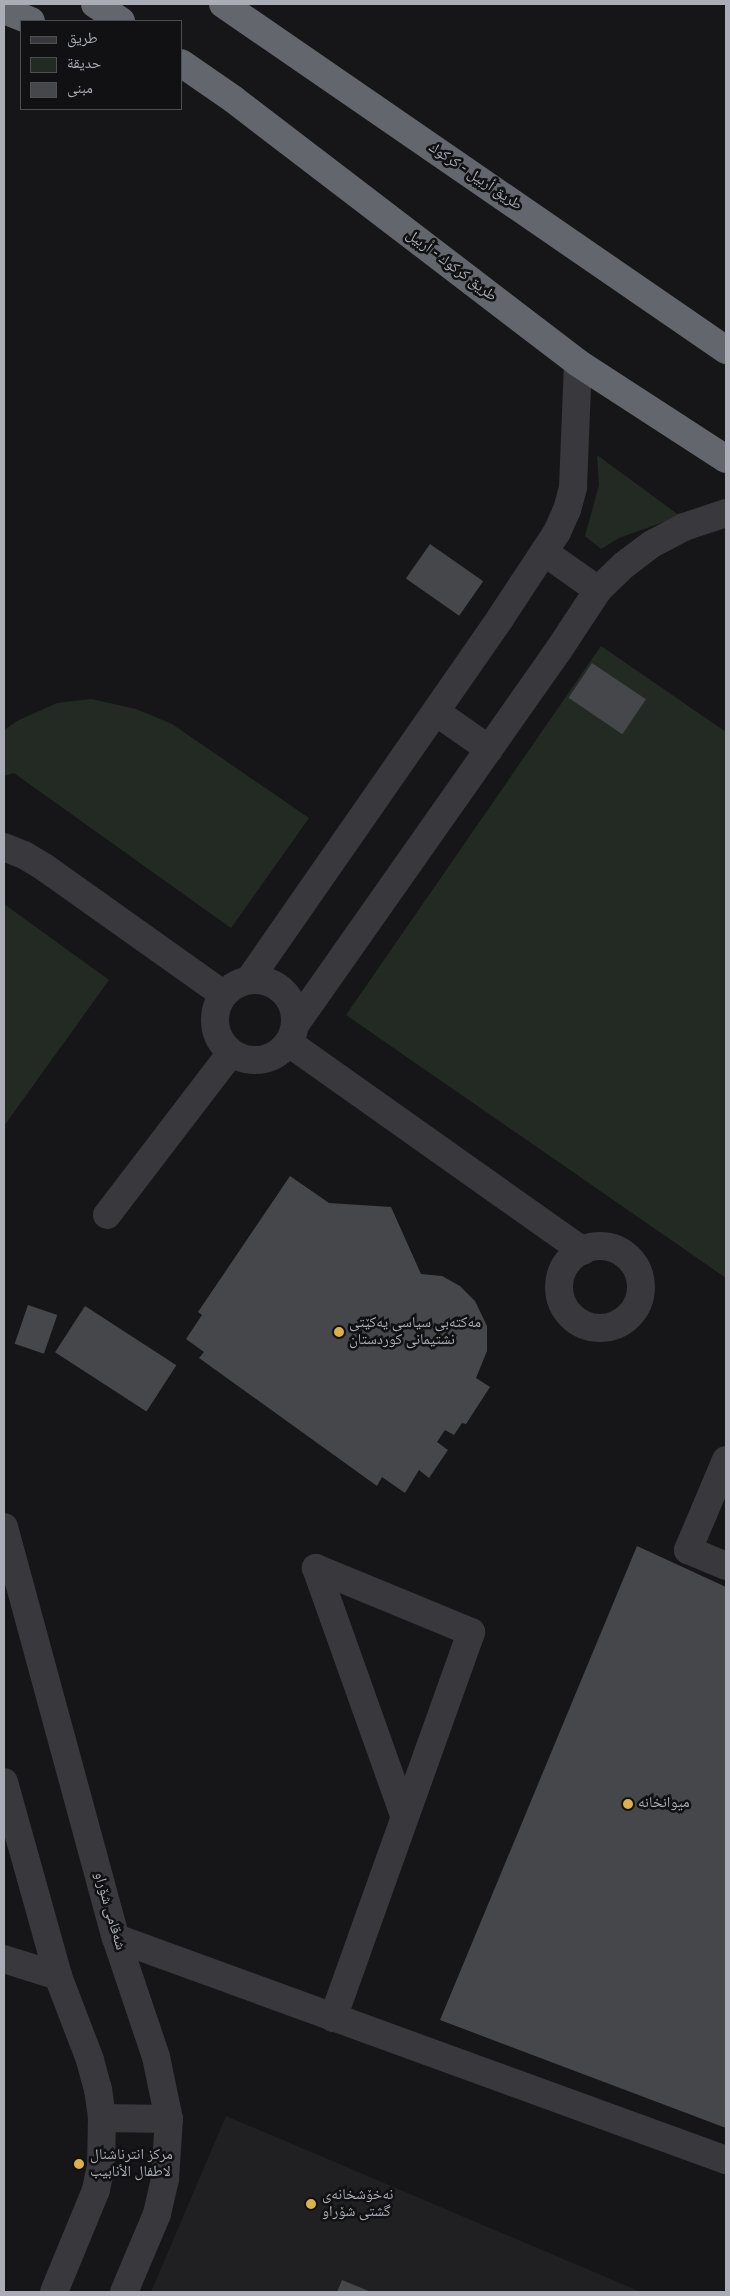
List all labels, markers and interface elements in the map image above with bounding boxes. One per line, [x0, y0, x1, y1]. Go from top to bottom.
legend [20, 20, 182, 110]
text: طريق [67, 30, 98, 49]
text: حديقة [67, 55, 101, 74]
text: مبنى [67, 80, 93, 99]
street label: طريق أربيل - كركوك [425, 139, 525, 215]
street label: طريق كركوك - أربيل [402, 226, 500, 306]
place label: مەکتەبی سیاسی یەکێتی نشتیمانی کوردستان [349, 1314, 481, 1349]
marker: مەکتەبی سیاسی یەکێتی نشتیمانی کوردستان [333, 1326, 345, 1338]
place label: میوانخانە [638, 1795, 690, 1813]
marker: میوانخانە [622, 1798, 634, 1810]
street label: شەقامی شۆراو [89, 1870, 129, 1952]
place label: مركز انترناشنال لاطفال الأنابيب [90, 2146, 173, 2181]
marker: مركز انترناشنال لاطفال الأنابيب [72, 2157, 86, 2171]
place label: نەخۆشخانەی گشتی شۆراو [322, 2186, 393, 2221]
marker: نەخۆشخانەی گشتی شۆراو [304, 2197, 318, 2211]

